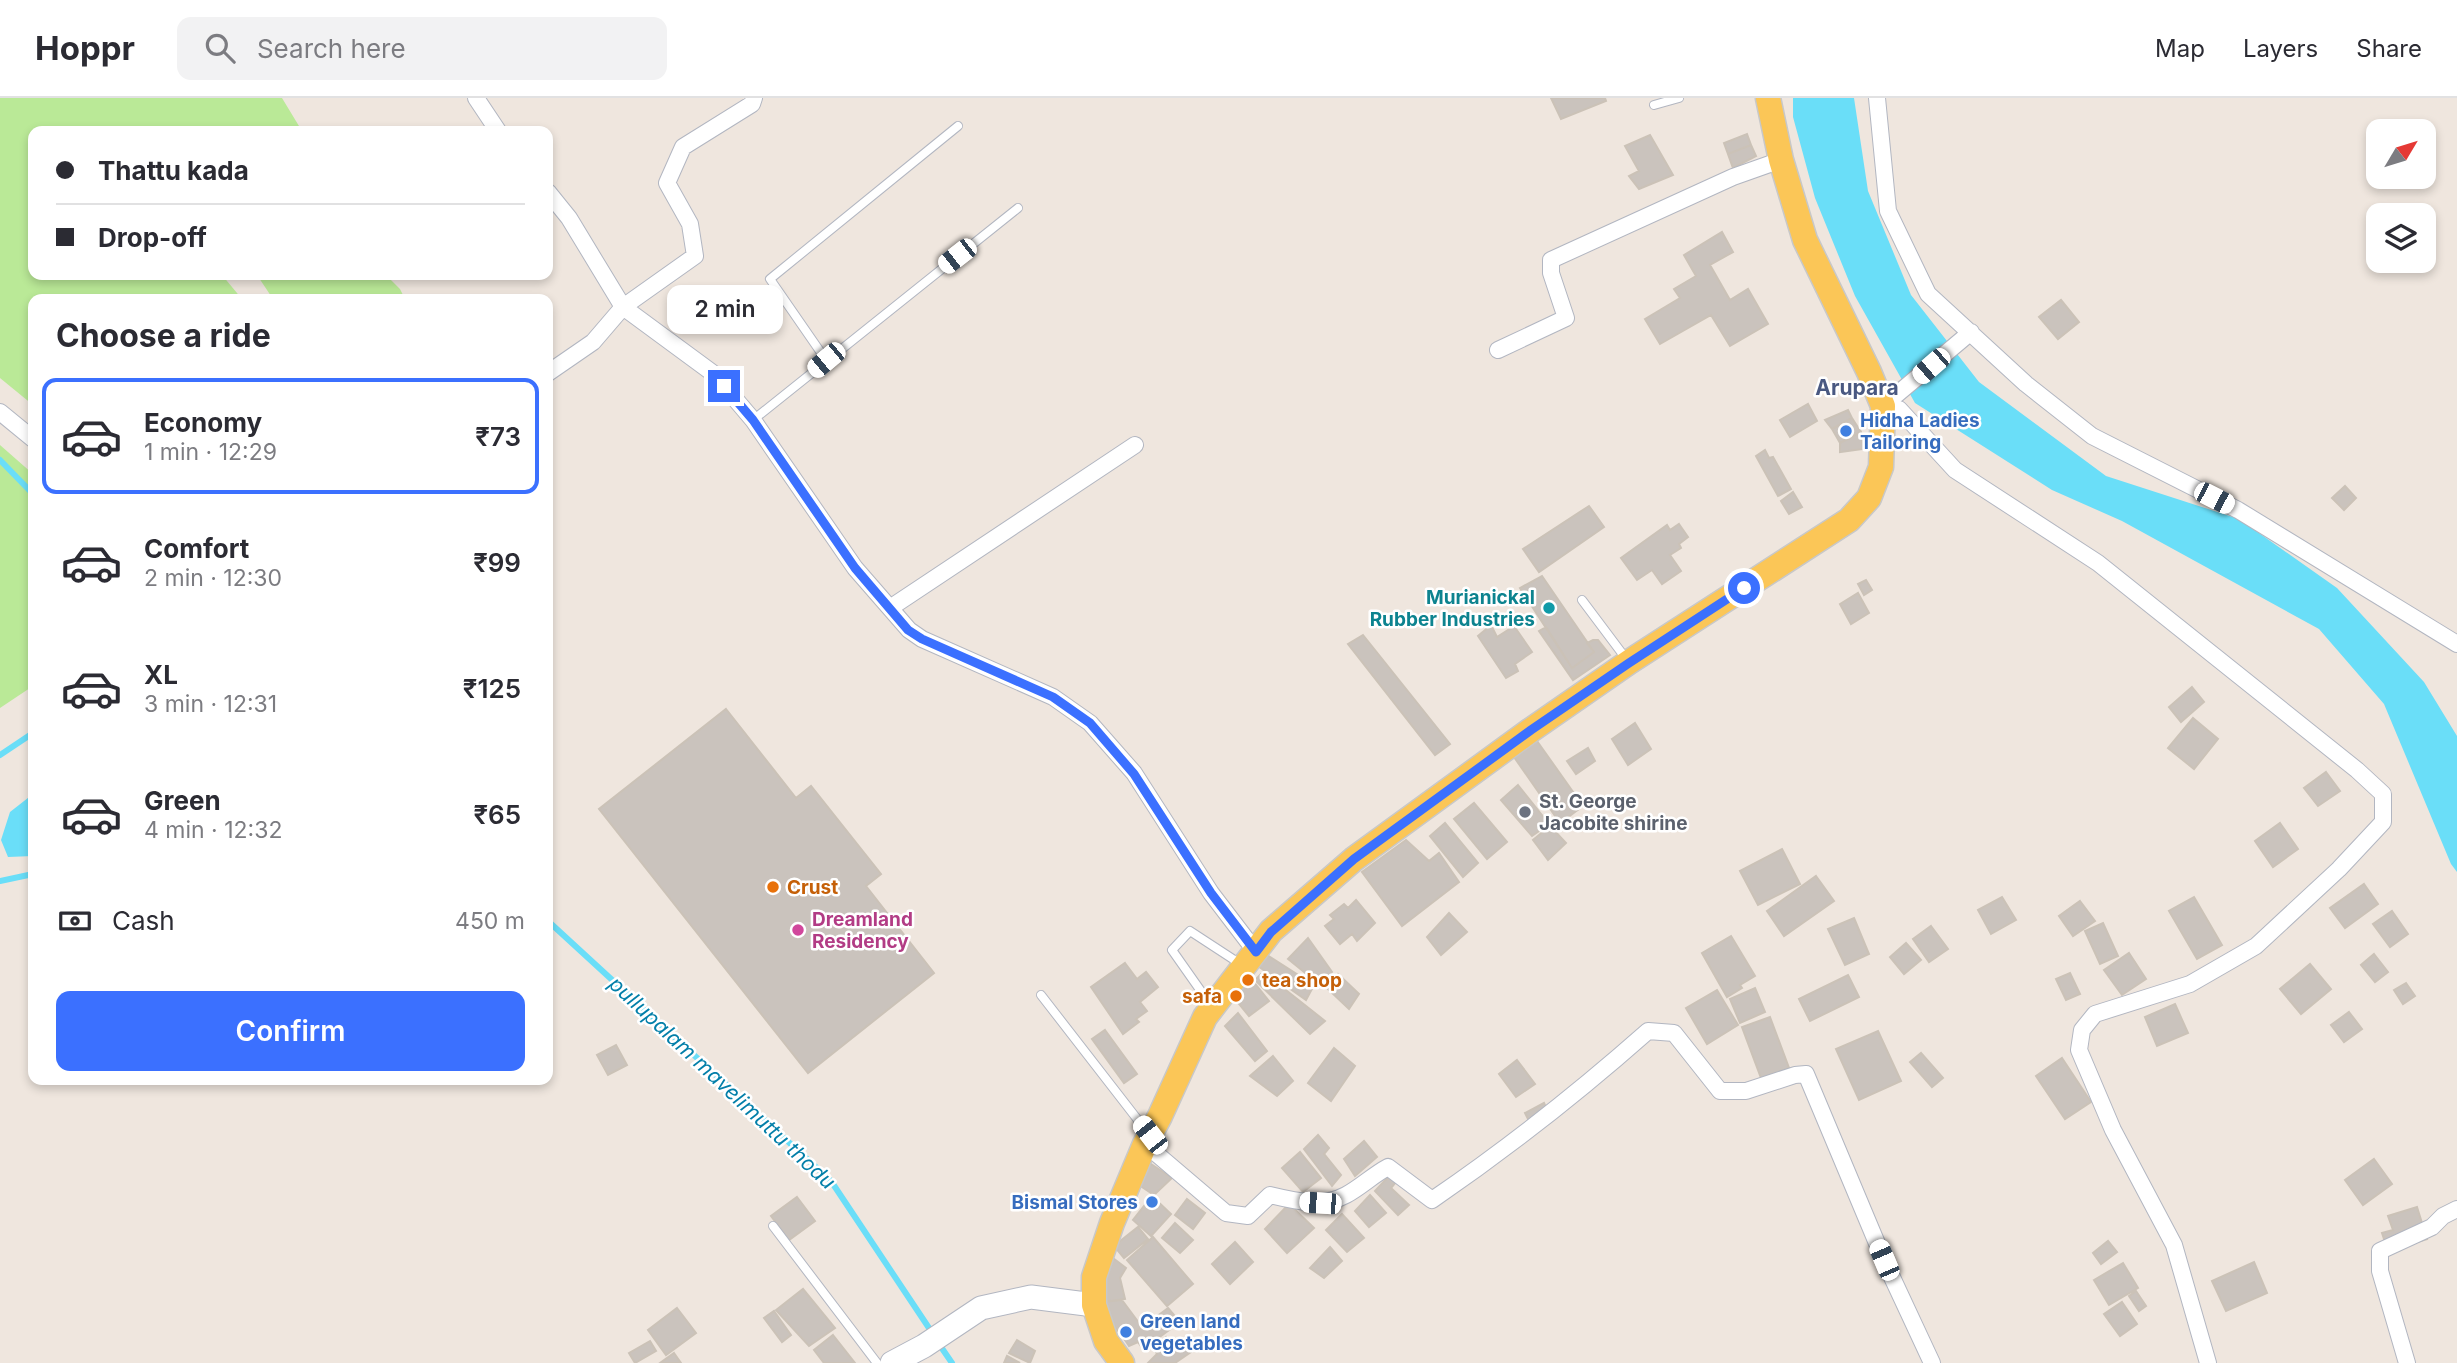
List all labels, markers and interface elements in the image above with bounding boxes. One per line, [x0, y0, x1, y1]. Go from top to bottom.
search box [177, 17, 667, 80]
text: Hoppr [35, 28, 135, 68]
icon: search [201, 29, 239, 67]
text: Search here [257, 33, 406, 64]
text: Map [2155, 34, 2205, 63]
text: Layers [2243, 34, 2318, 63]
text: Share [2356, 34, 2422, 63]
north arrow [2366, 119, 2436, 189]
map controls [2366, 119, 2436, 273]
text: Thattu kada [98, 155, 249, 186]
button: layers [2366, 203, 2436, 273]
text: Drop-off [98, 222, 207, 253]
car [934, 235, 981, 277]
callout: 2 min [666, 285, 782, 334]
text: 2 min [695, 295, 755, 323]
text: Choose a ride [56, 316, 271, 355]
car [804, 338, 849, 382]
car [1909, 344, 1954, 388]
route end [708, 370, 740, 402]
district label: Arupara [1815, 375, 1899, 400]
icon: car [60, 405, 123, 468]
text: Economy [144, 407, 262, 438]
place label: Hidha Ladies Tailoring [1860, 409, 1980, 454]
text: ₹73 [475, 421, 521, 452]
marker: Hidha Ladies Tailoring [1838, 423, 1854, 439]
text: 1 min · 12:29 [144, 438, 277, 466]
car [2191, 479, 2238, 517]
icon: car [60, 531, 123, 594]
text: Comfort [144, 533, 249, 564]
text: ₹99 [473, 547, 521, 578]
text: 2 min · 12:30 [144, 564, 282, 592]
route start [1728, 572, 1760, 604]
place label: Murianickal Rubber Industries [1370, 586, 1535, 631]
marker: Murianickal Rubber Industries [1541, 600, 1557, 616]
icon: car [60, 657, 123, 720]
text: XL [144, 659, 178, 690]
text: ₹125 [463, 673, 521, 704]
text: 3 min · 12:31 [144, 690, 277, 718]
icon: car [60, 783, 123, 846]
text: Green [144, 785, 221, 816]
place label: St. George Jacobite shirine [1539, 790, 1687, 835]
text: ₹65 [473, 799, 521, 830]
marker: St. George Jacobite shirine [1517, 804, 1533, 820]
text: 4 min · 12:32 [144, 816, 282, 844]
place label: Crust [787, 876, 838, 899]
marker: Crust [765, 879, 781, 895]
icon: cash [56, 902, 94, 940]
text: Cash [112, 905, 175, 936]
text: 450 m [455, 907, 525, 935]
place label: Dreamland Residency [812, 908, 913, 953]
marker: Dreamland Residency [790, 922, 806, 938]
place label: tea shop [1262, 969, 1342, 992]
water label: pullupalam mavelimuttu thodu [603, 970, 841, 1194]
marker: tea shop [1240, 972, 1256, 988]
place label: safa [1182, 985, 1222, 1008]
marker: safa [1228, 988, 1244, 1004]
button: Confirm [56, 991, 525, 1071]
car [1129, 1112, 1172, 1158]
place label: Bismal Stores [1012, 1191, 1138, 1214]
car [1299, 1191, 1342, 1215]
marker: Bismal Stores [1144, 1194, 1160, 1210]
car [1867, 1237, 1902, 1283]
place label: Green land vegetables [1140, 1310, 1243, 1355]
marker: Green land vegetables [1118, 1324, 1134, 1340]

